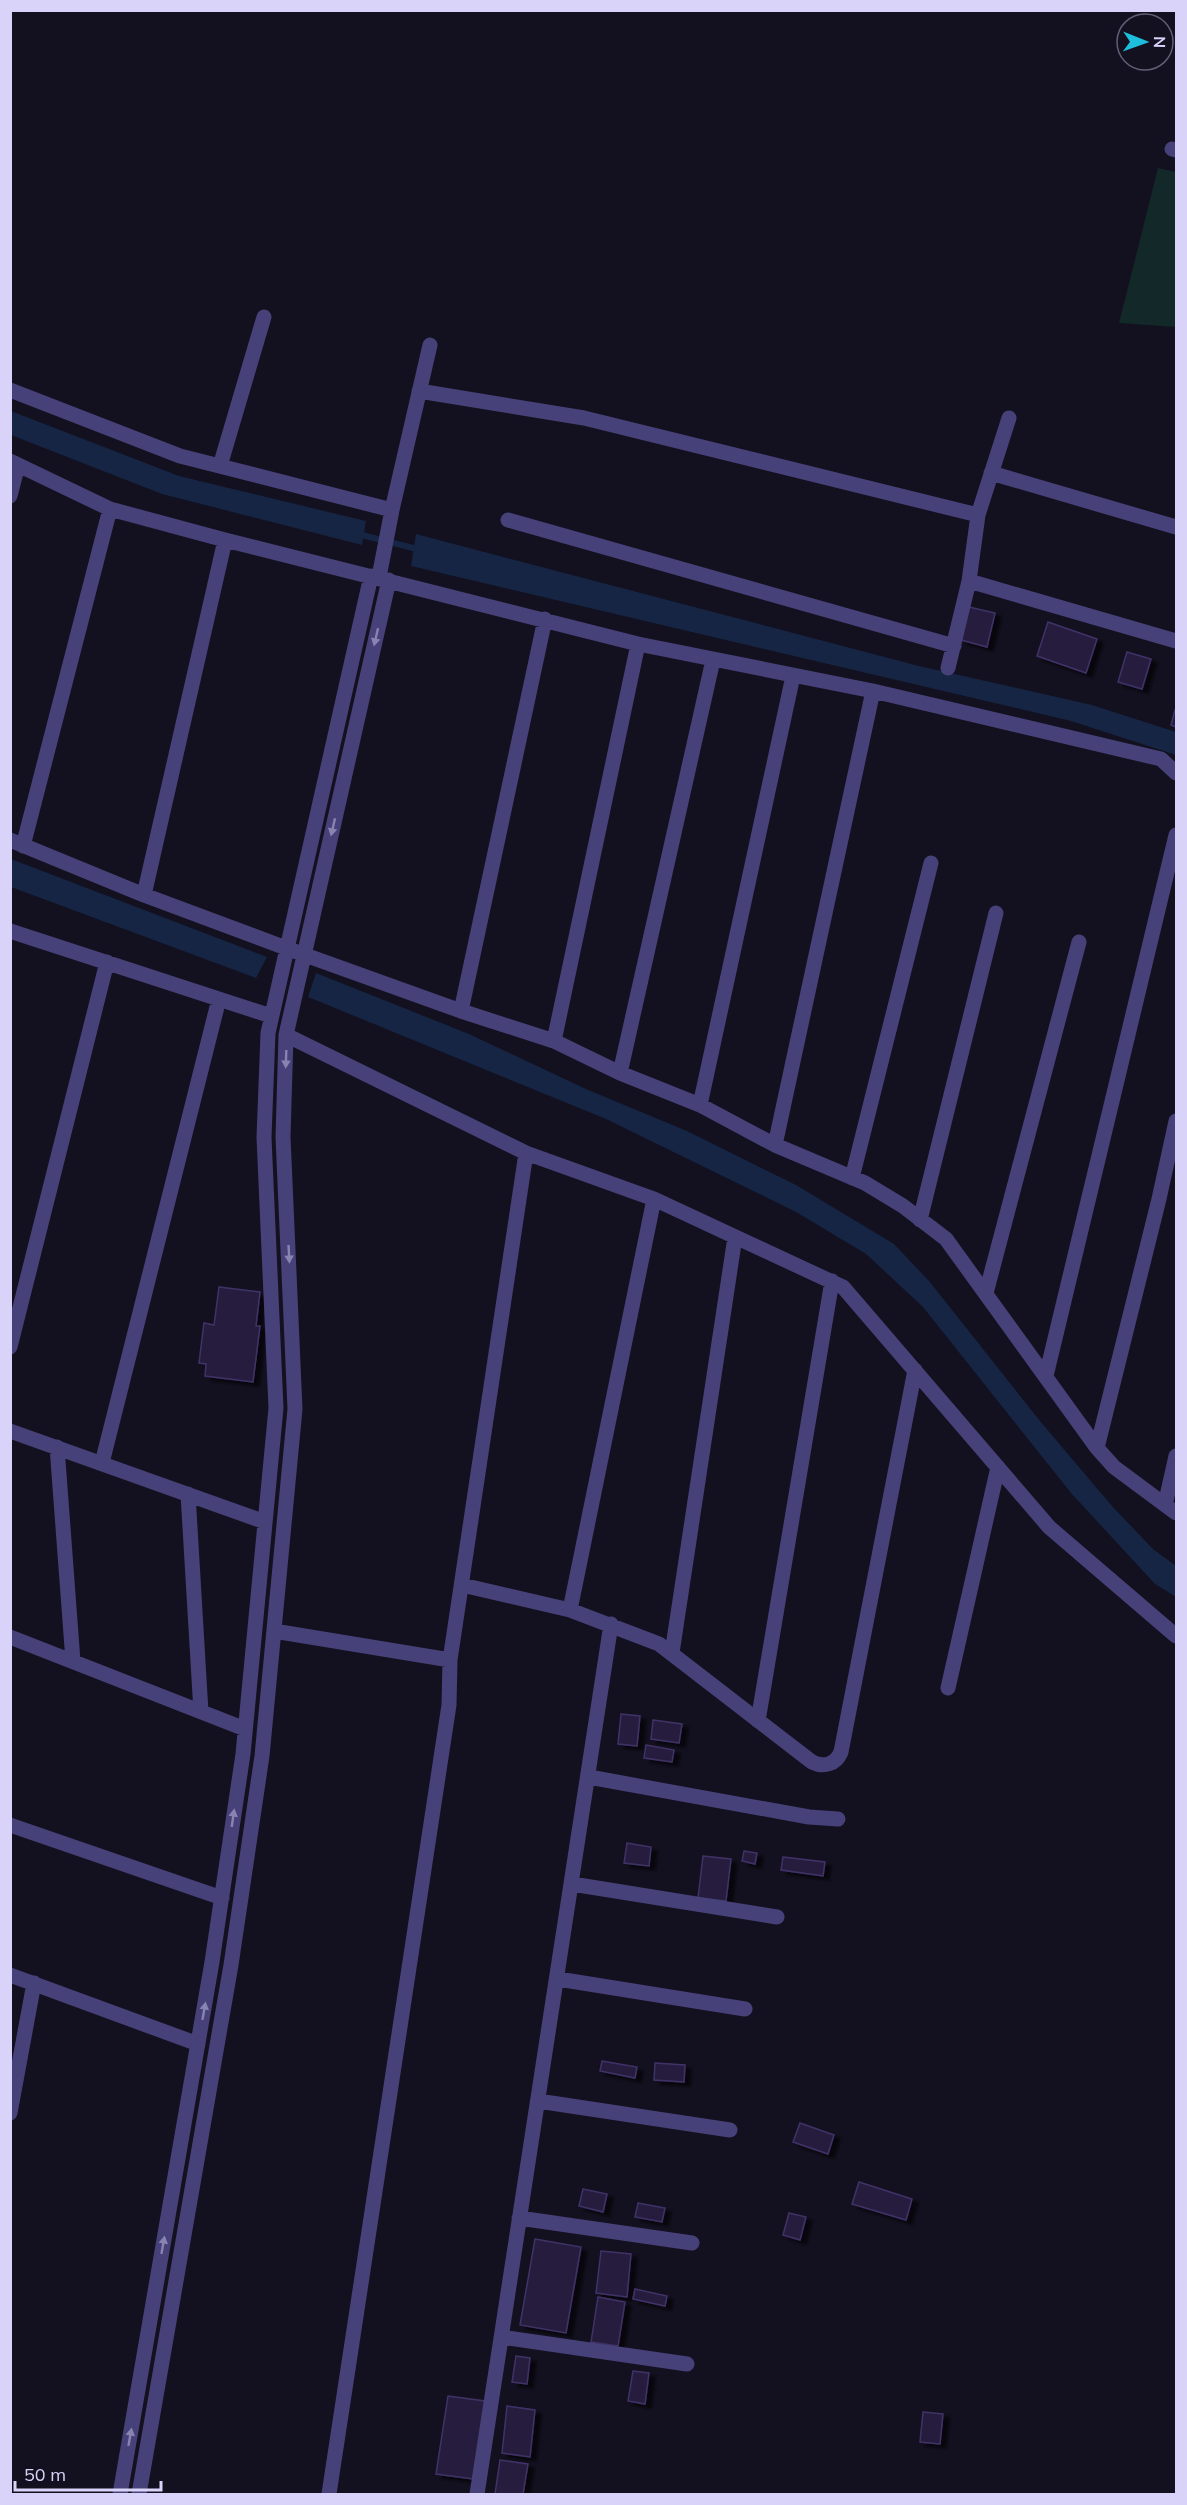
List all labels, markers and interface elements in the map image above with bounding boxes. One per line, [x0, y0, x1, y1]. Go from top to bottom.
north arrow [1115, 12, 1175, 72]
text: N [1150, 36, 1170, 48]
one-way arrow [371, 628, 381, 646]
one-way arrow [328, 818, 338, 836]
one-way arrow [281, 1049, 290, 1068]
one-way arrow [284, 1244, 293, 1263]
one-way arrow [229, 1809, 238, 1828]
one-way arrow [199, 2001, 208, 2020]
one-way arrow [159, 2235, 168, 2254]
one-way arrow [126, 2427, 135, 2446]
scale bar [15, 2454, 160, 2492]
text: 50 m [24, 2463, 66, 2486]

